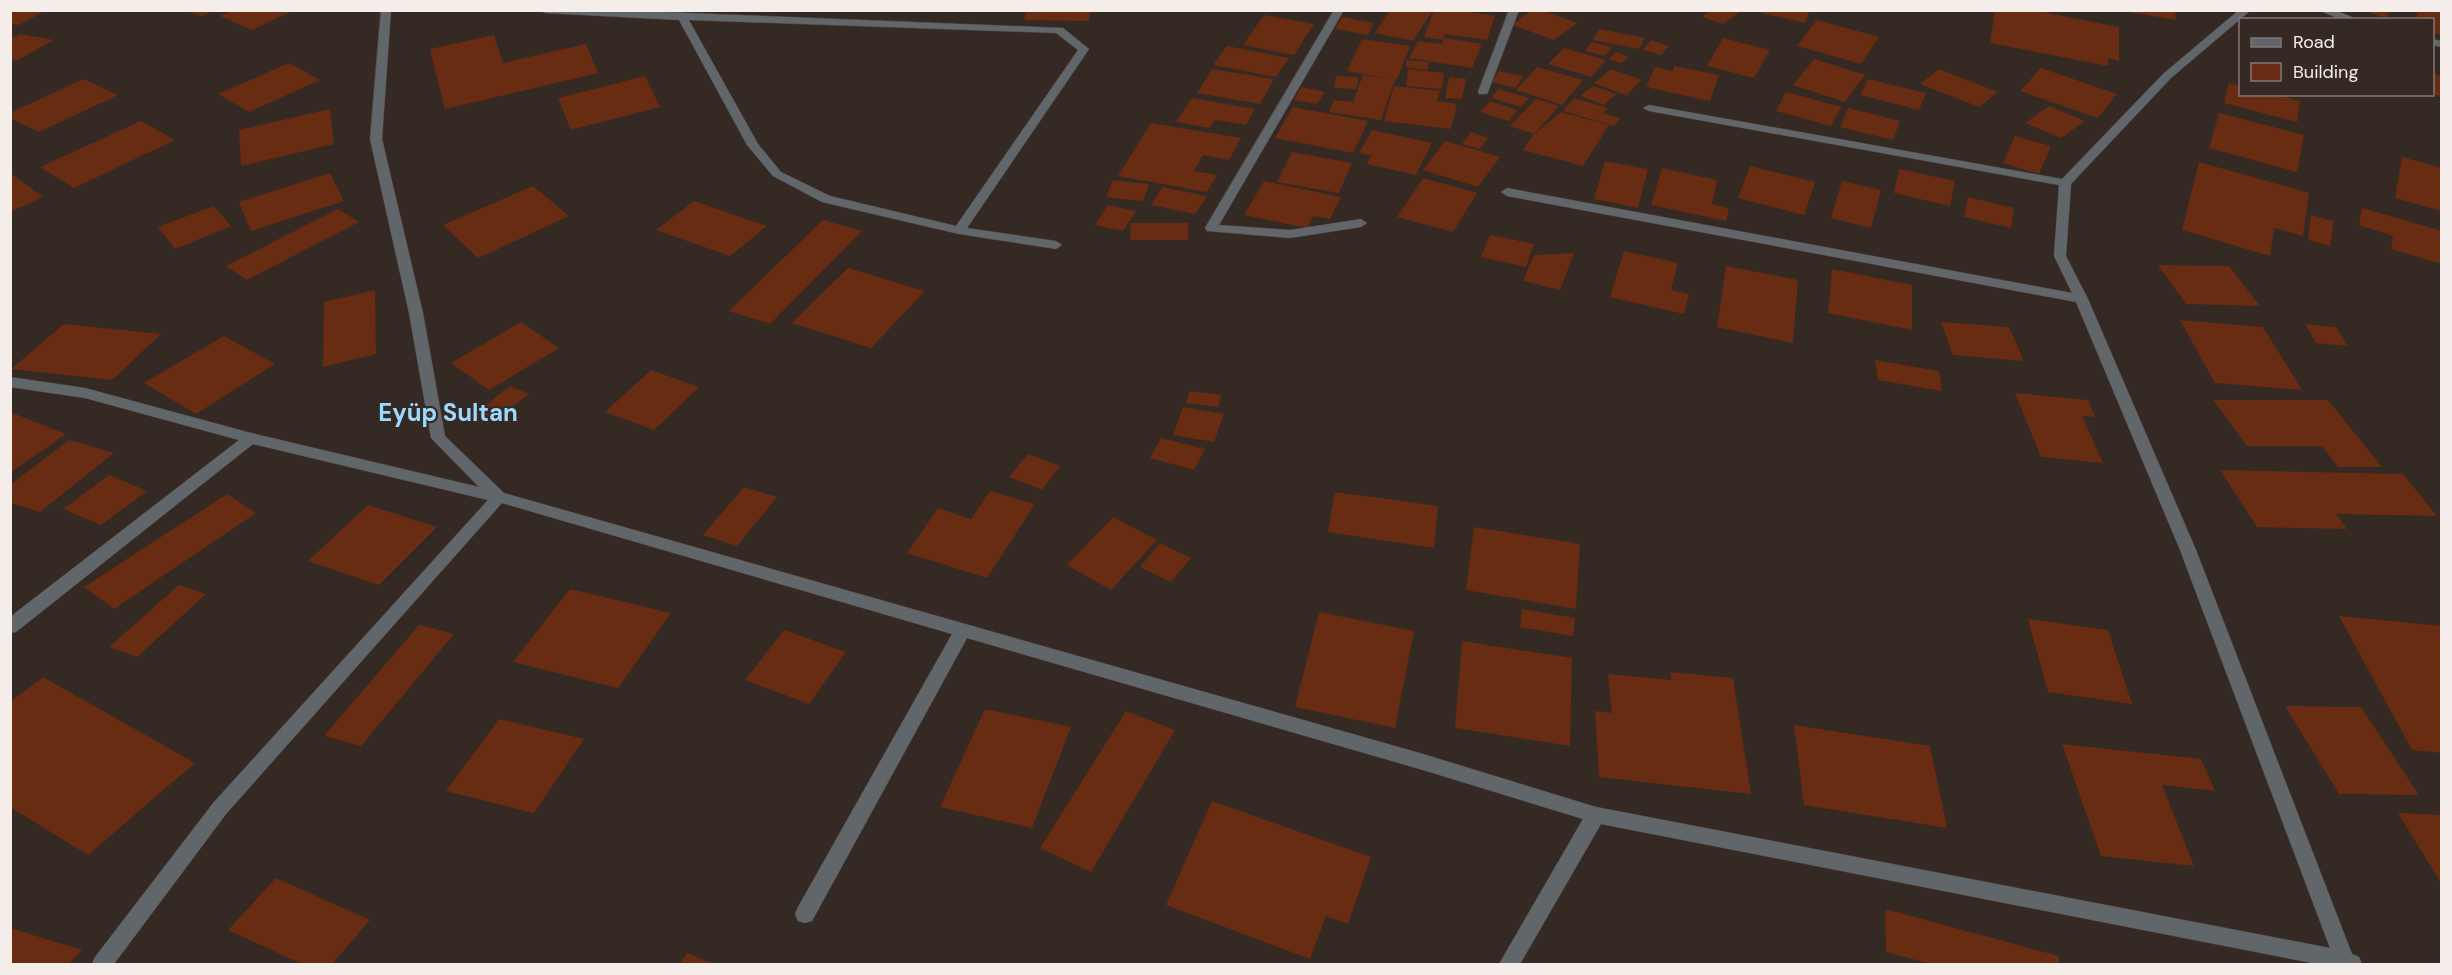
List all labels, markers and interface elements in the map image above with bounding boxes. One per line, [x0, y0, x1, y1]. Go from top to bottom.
legend [2239, 18, 2434, 96]
text: Road [2293, 30, 2335, 54]
text: Building [2293, 60, 2358, 84]
district label: Eyüp Sultan [378, 397, 518, 428]

